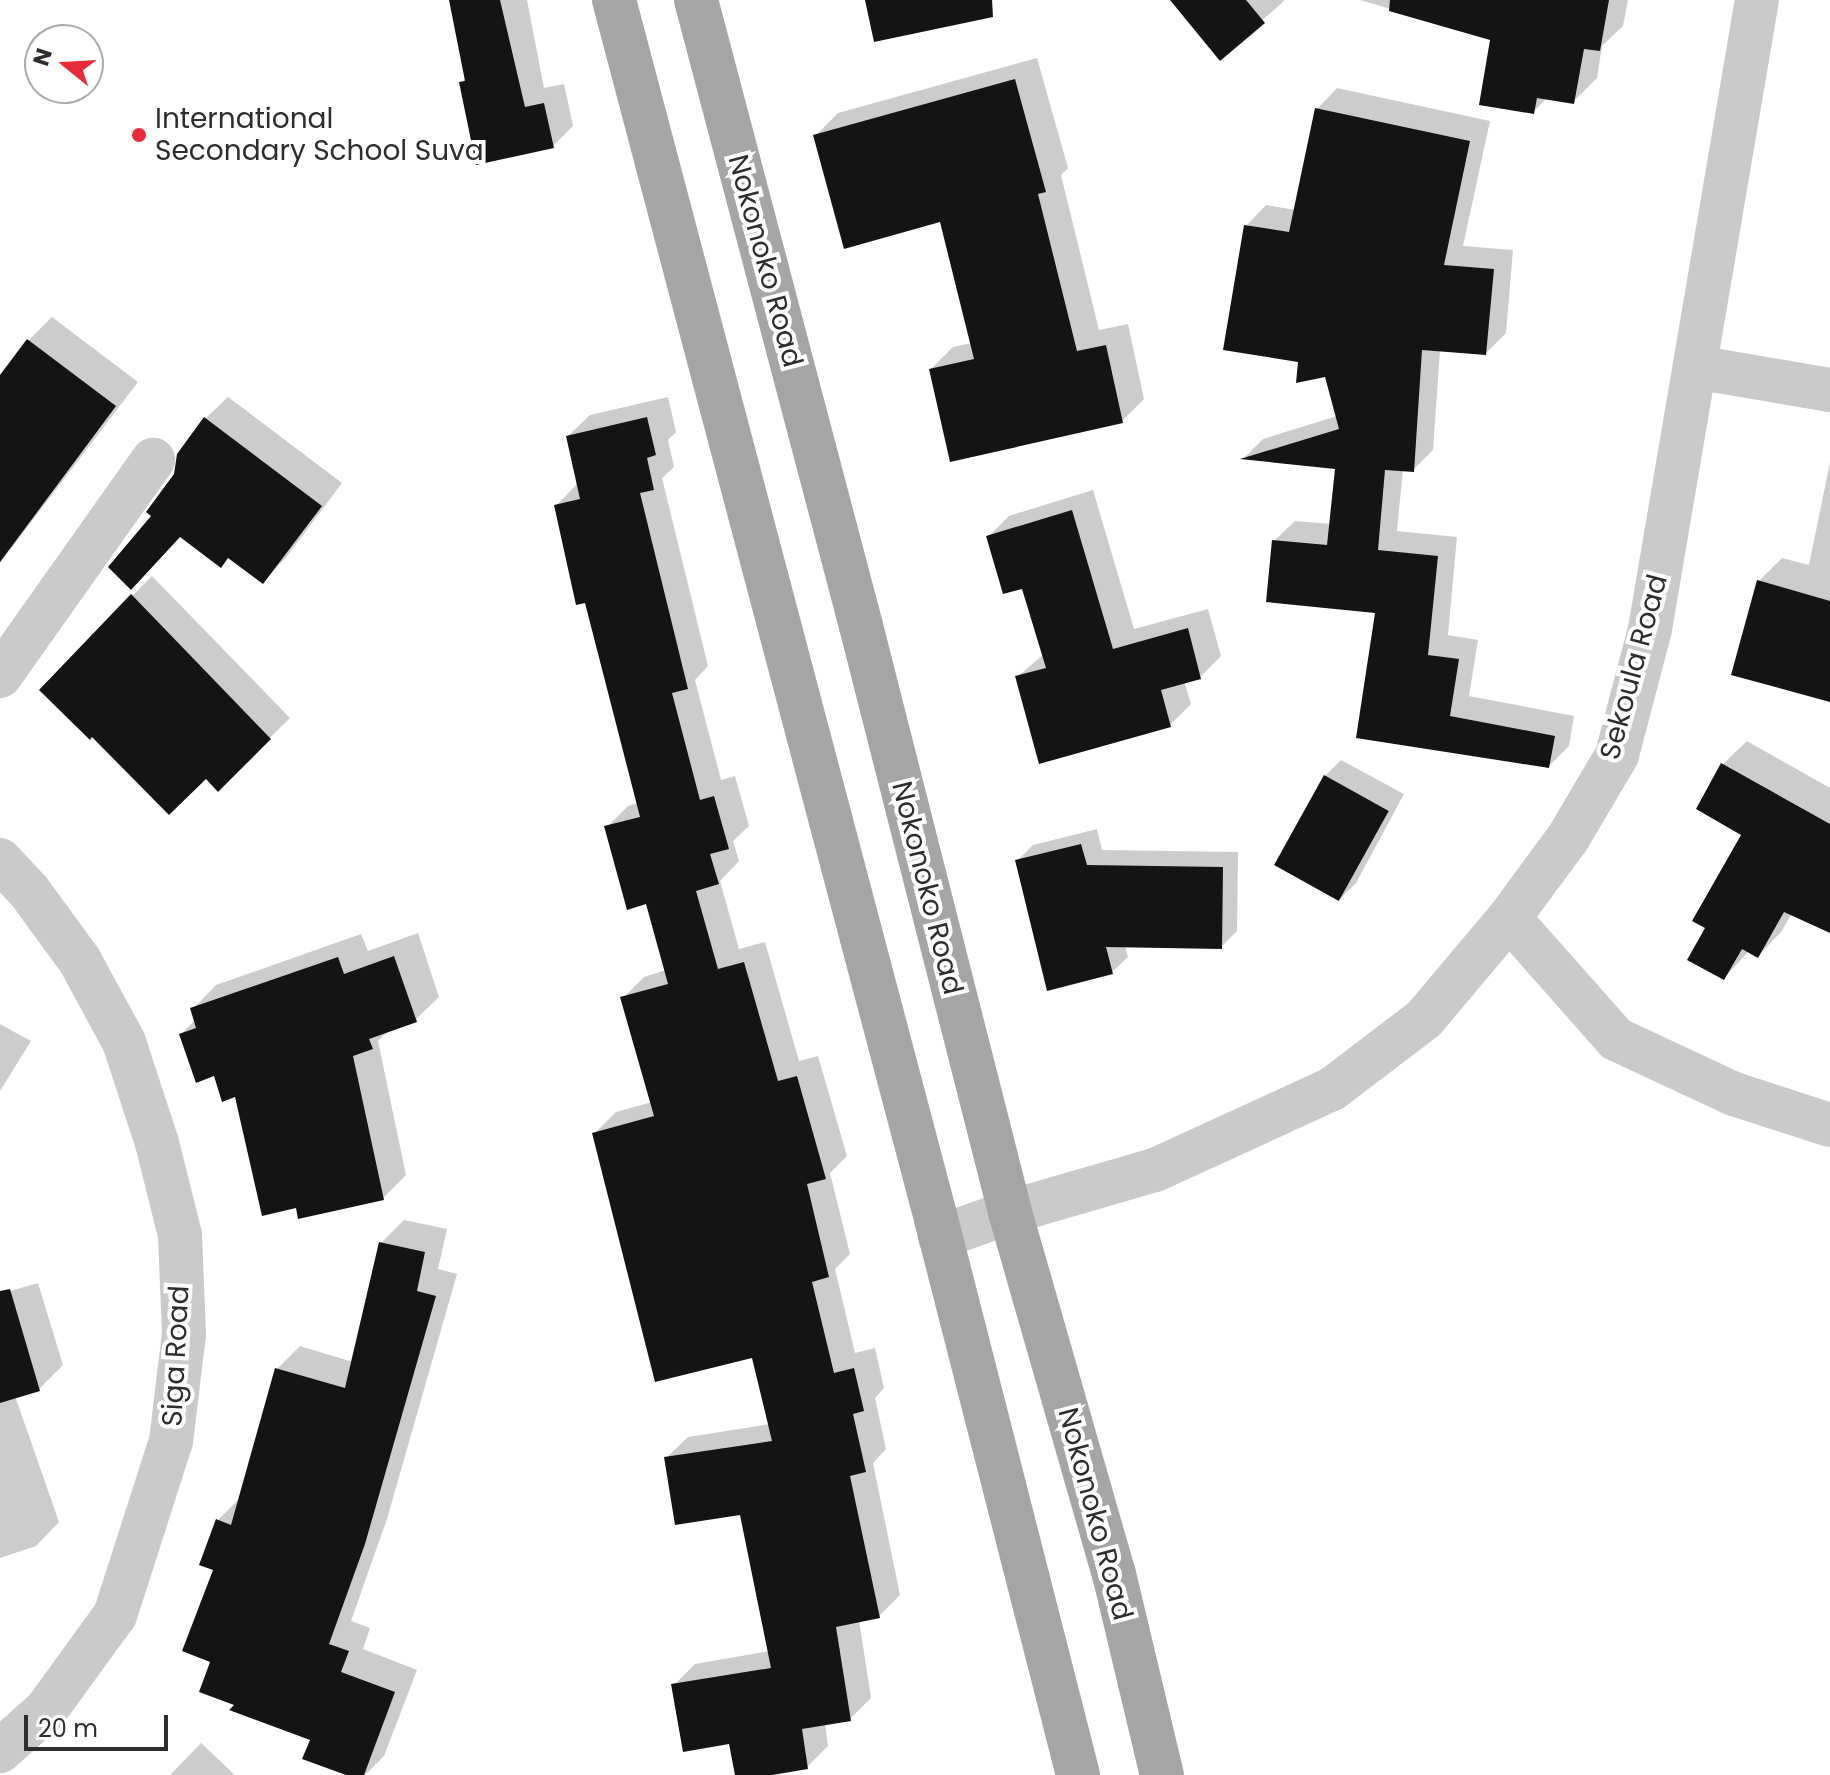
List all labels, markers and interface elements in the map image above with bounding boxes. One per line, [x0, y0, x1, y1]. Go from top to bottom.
north arrow [24, 24, 104, 104]
text: N [25, 44, 60, 70]
place label: International Secondary School Suva [155, 102, 484, 168]
marker: International Secondary School Suva [130, 126, 148, 144]
street label: Nokonoko Road [721, 151, 809, 371]
street label: Sekoula Road [1593, 571, 1675, 763]
street label: Nokonoko Road [884, 778, 970, 998]
street label: Siga Road [156, 1284, 196, 1428]
street label: Nokonoko Road [1051, 1404, 1139, 1624]
scale bar [28, 1699, 172, 1749]
text: 20 m [38, 1712, 98, 1745]

